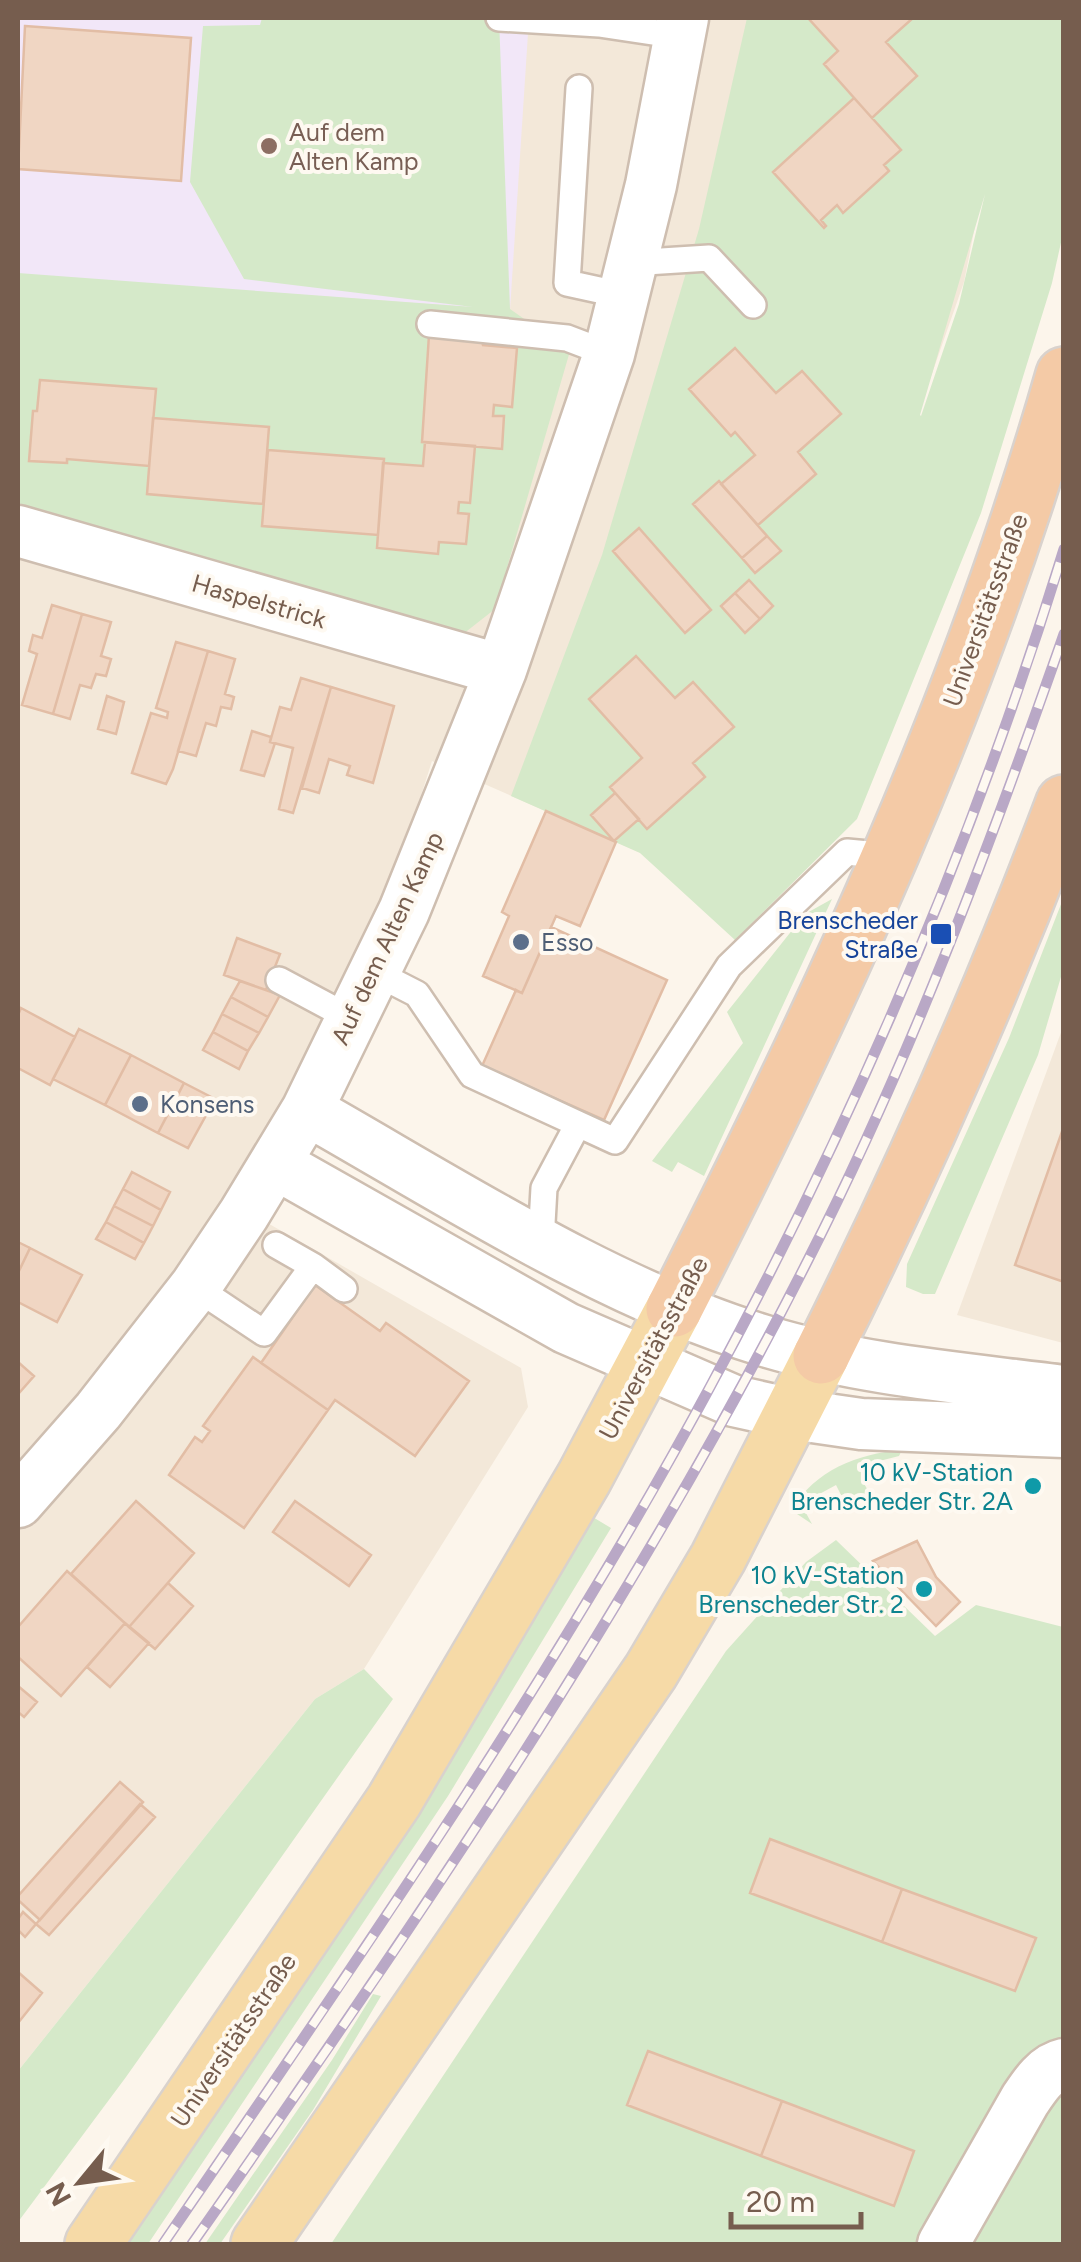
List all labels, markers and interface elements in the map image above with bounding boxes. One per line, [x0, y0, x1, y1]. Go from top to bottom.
place label: Auf dem Alten Kamp [289, 117, 418, 176]
marker: Auf dem Alten Kamp [258, 135, 280, 157]
street label: Universitätsstraße [936, 509, 1034, 711]
street label: Haspelstrick [188, 568, 330, 635]
street label: Auf dem Alten Kamp [324, 827, 450, 1049]
place label: Brenscheder Straße [777, 905, 919, 964]
marker: Brenscheder Straße [928, 921, 954, 947]
place label: Esso [541, 927, 594, 957]
marker: Esso [510, 931, 532, 953]
place label: Konsens [160, 1089, 254, 1119]
marker: Konsens [129, 1093, 151, 1115]
street label: Universitätsstraße [592, 1251, 714, 1445]
place label: 10 kV-Station Brenscheder Str. 2A [790, 1457, 1013, 1516]
marker: 10 kV-Station Brenscheder Str. 2A [1022, 1475, 1044, 1497]
place label: 10 kV-Station Brenscheder Str. 2 [698, 1560, 904, 1619]
marker: 10 kV-Station Brenscheder Str. 2 [913, 1578, 935, 1600]
street label: Universitätsstraße [164, 1947, 302, 2133]
north arrow [30, 2132, 130, 2232]
scale bar [731, 2167, 861, 2229]
text: N [38, 2176, 78, 2212]
text: 20 m [746, 2183, 815, 2220]

